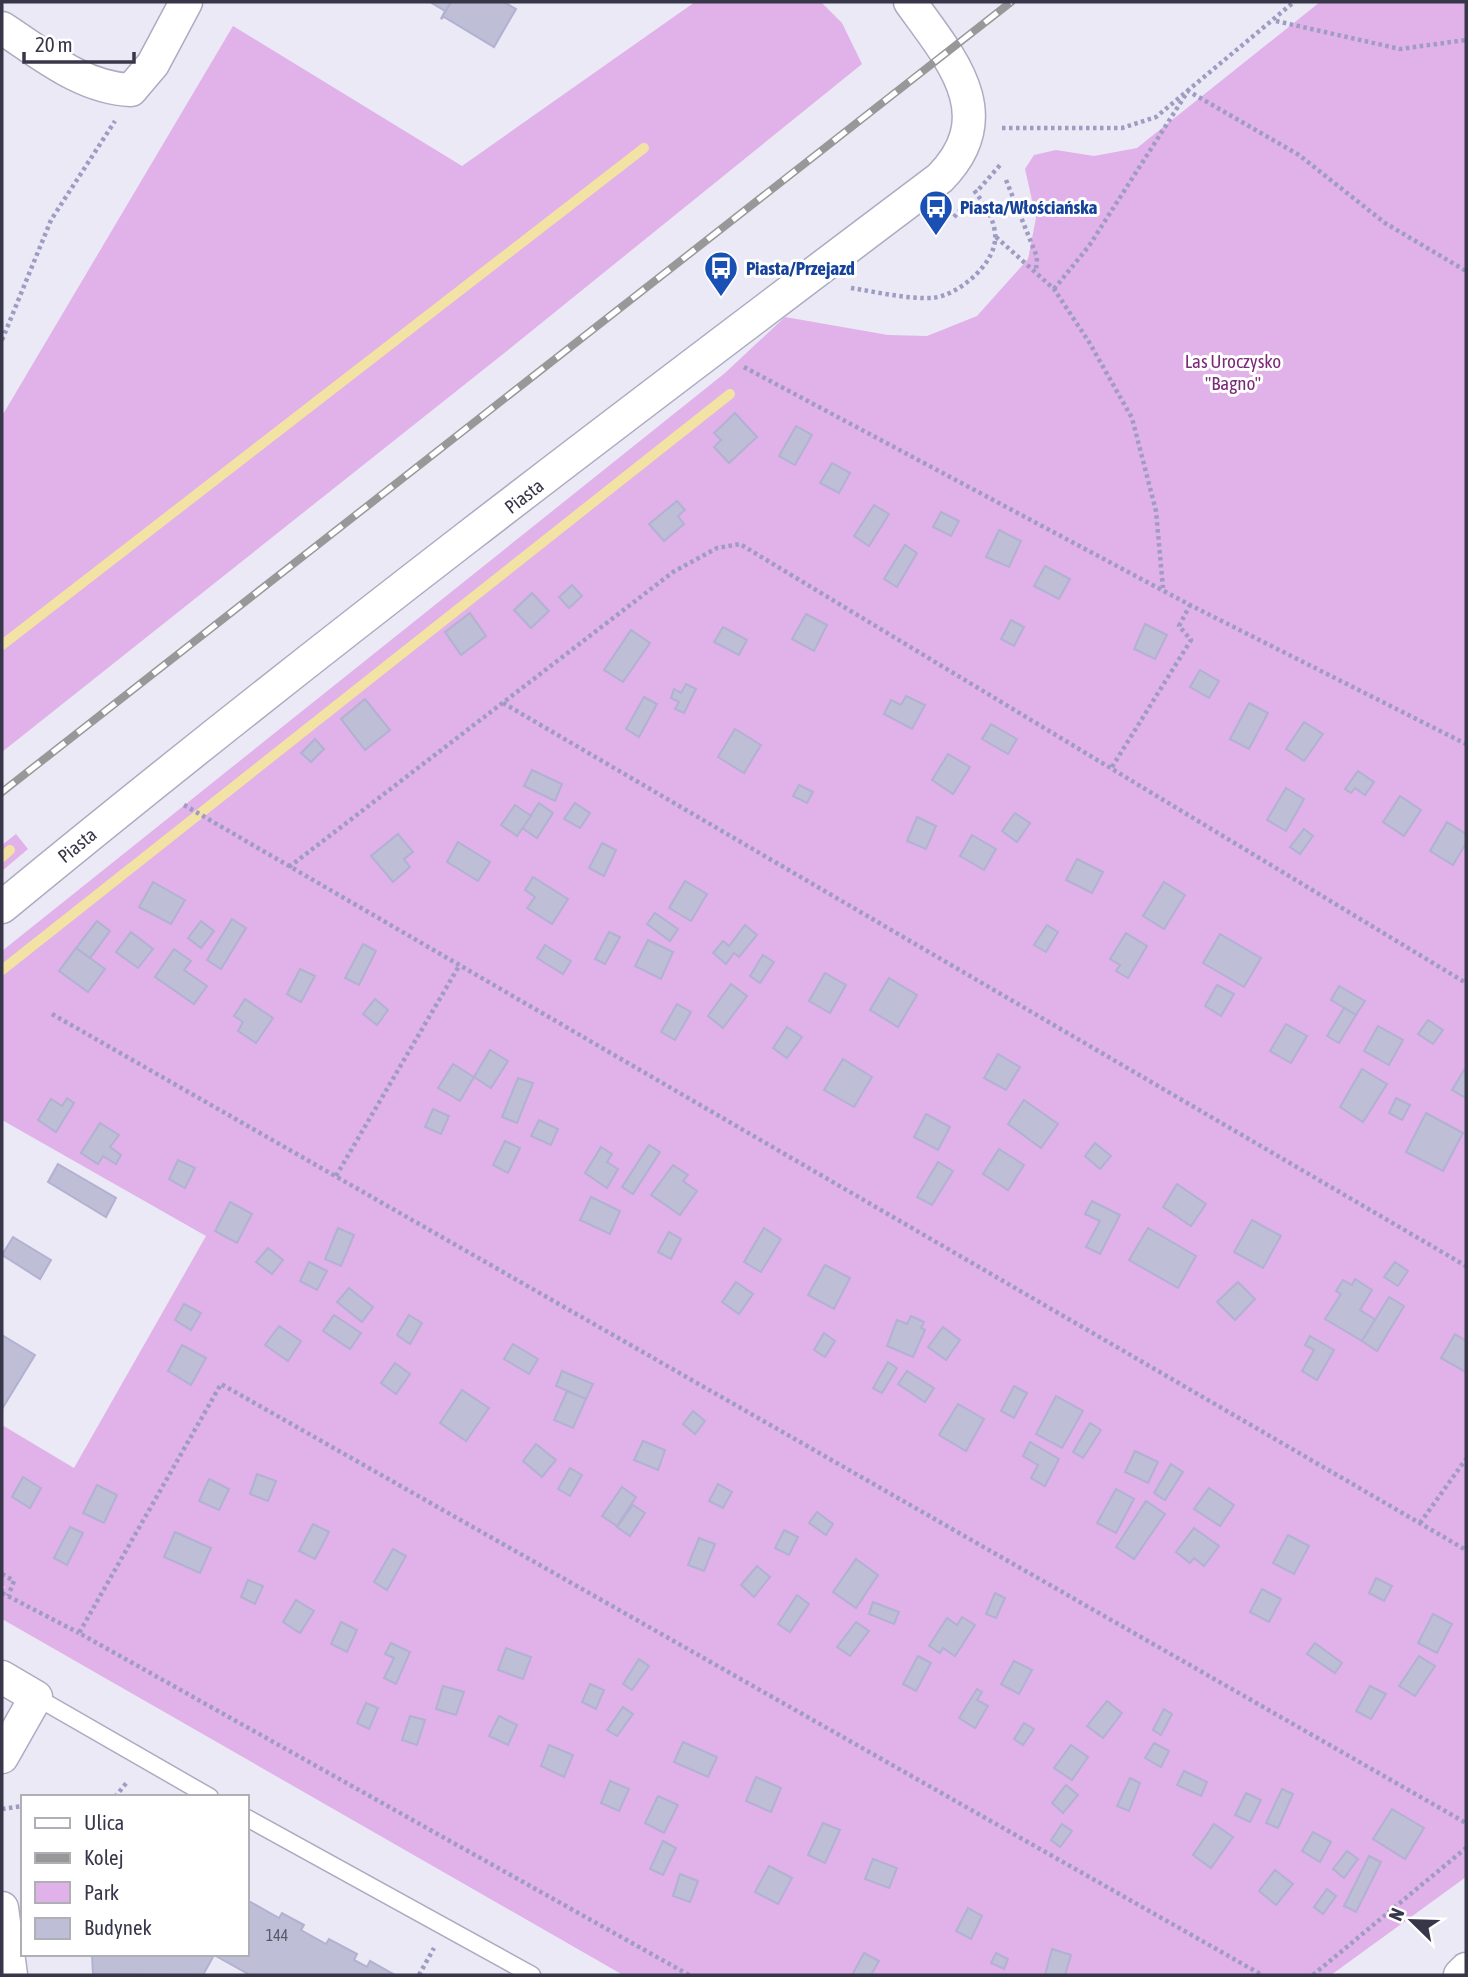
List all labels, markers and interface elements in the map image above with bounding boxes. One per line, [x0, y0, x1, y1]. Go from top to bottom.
scale bar [24, 21, 135, 65]
text: 20 m [35, 32, 73, 56]
bus stop icon: Piasta/Włościańska [917, 188, 955, 237]
place label: Piasta/Włościańska [960, 196, 1098, 218]
bus stop icon: Piasta/Przejazd [702, 249, 740, 298]
place label: Piasta/Przejazd [746, 257, 855, 279]
park label: Las Uroczysko "Bagno" [1185, 350, 1281, 394]
street label: Piasta [500, 474, 548, 518]
street label: Piasta [53, 823, 101, 867]
legend [21, 1795, 248, 1956]
text: Ulica [84, 1810, 124, 1834]
text: Kolej [84, 1845, 123, 1869]
text: Park [84, 1880, 119, 1904]
north arrow [1377, 1886, 1447, 1956]
text: N [1384, 1905, 1409, 1924]
text: Budynek [84, 1915, 152, 1939]
house number: 144 [266, 1926, 288, 1944]

